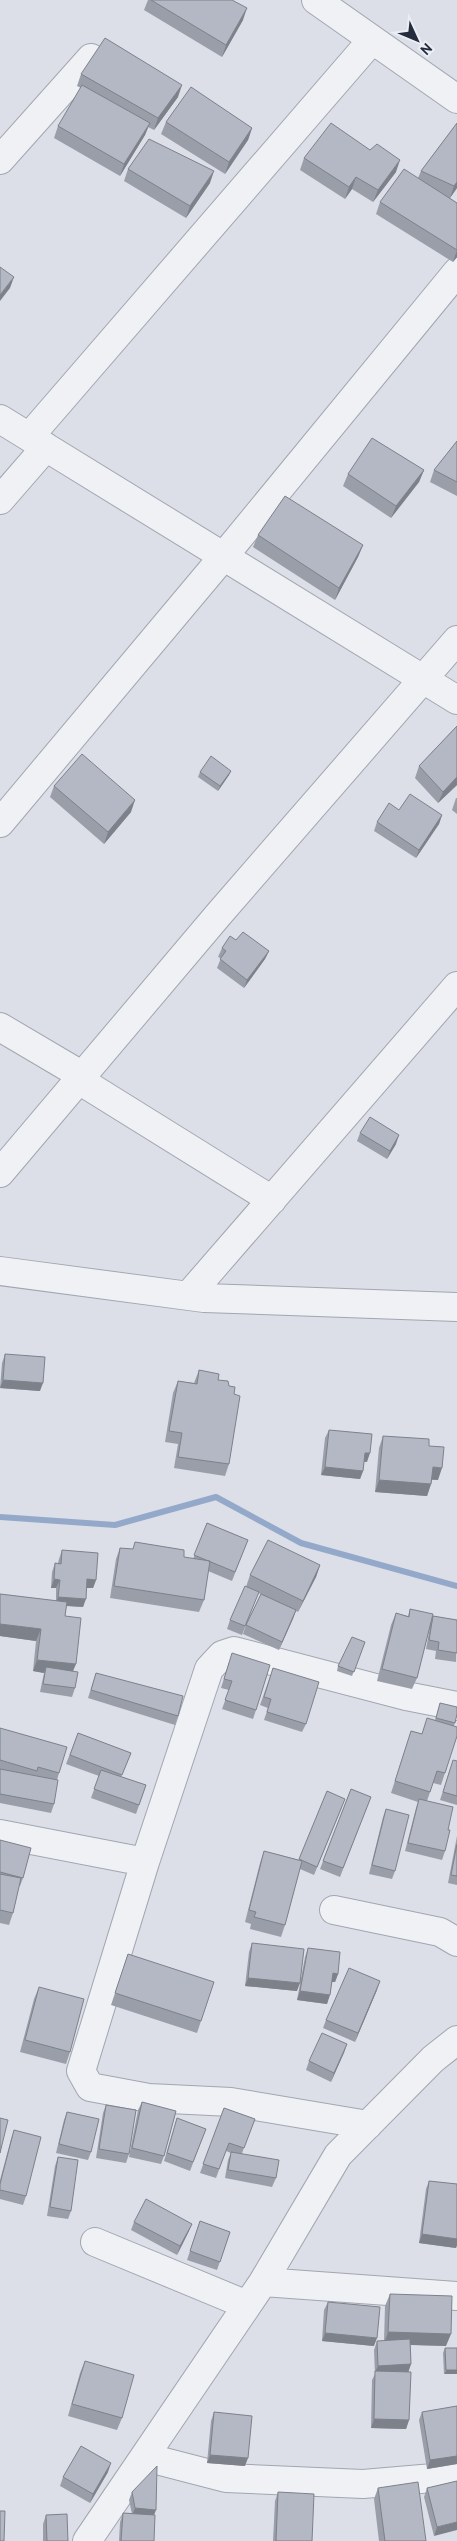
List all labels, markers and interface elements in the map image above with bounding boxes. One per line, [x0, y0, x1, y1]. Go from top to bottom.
north arrow [392, 15, 442, 65]
text: N [416, 38, 435, 58]

